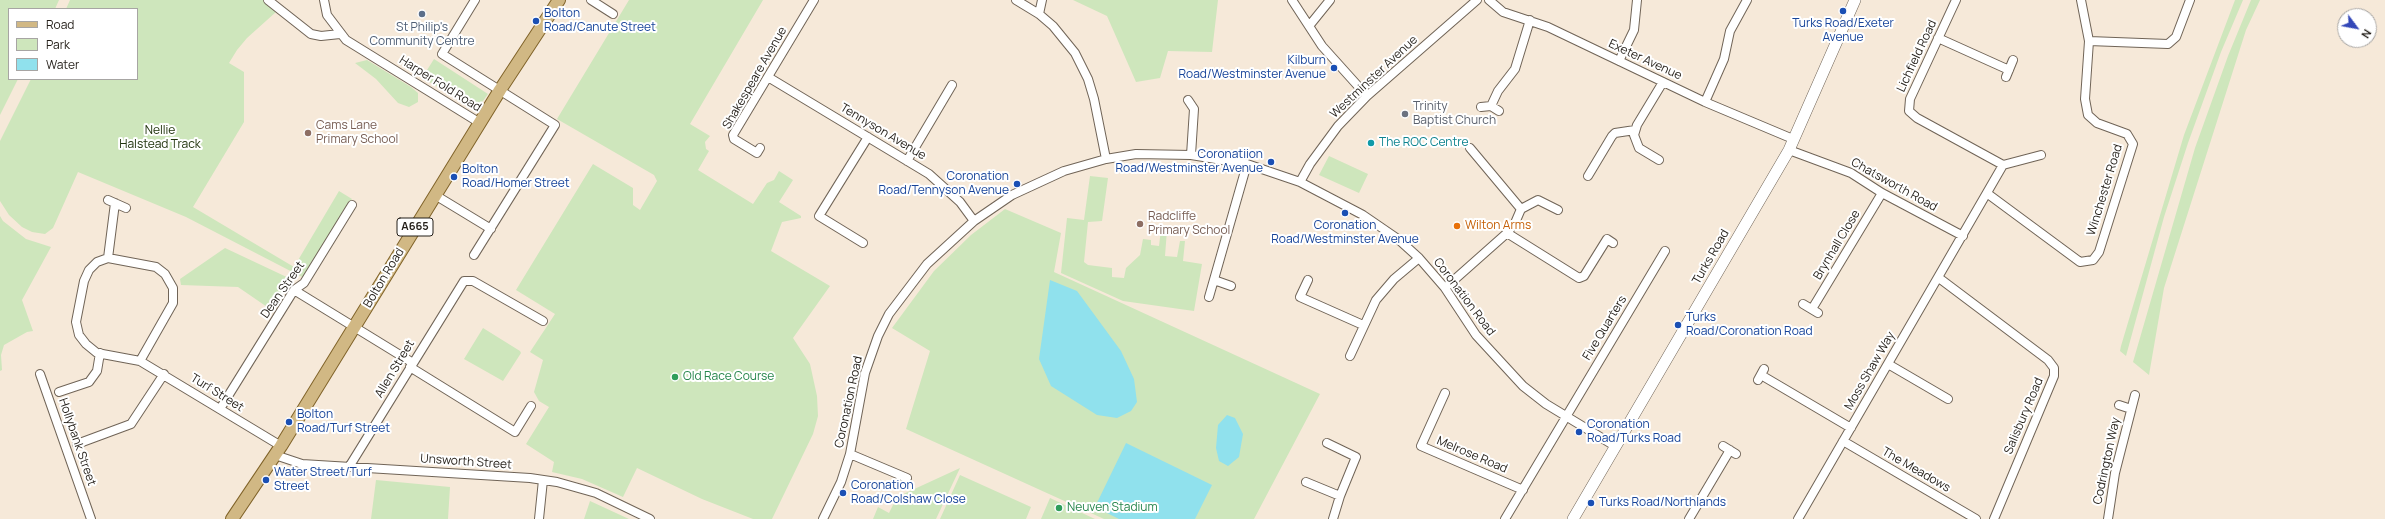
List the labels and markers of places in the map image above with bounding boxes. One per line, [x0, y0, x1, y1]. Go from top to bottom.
marker: Turks Road/Exeter Avenue [1838, 6, 1848, 16]
place label: Bolton Road/Canute Street [544, 7, 656, 35]
marker: St Philip's Community Centre [417, 9, 427, 19]
marker: Bolton Road/Canute Street [531, 16, 541, 26]
place label: Turks Road/Exeter Avenue [1792, 17, 1894, 45]
place label: St Philip's Community Centre [369, 21, 475, 49]
place label: Kilburn Road/Westminster Avenue [1178, 54, 1326, 82]
marker: Kilburn Road/Westminster Avenue [1329, 63, 1339, 73]
place label: Trinity Baptist Church [1413, 100, 1496, 128]
marker: Trinity Baptist Church [1400, 109, 1410, 119]
place label: Cams Lane Primary School [316, 119, 398, 147]
marker: Cams Lane Primary School [303, 128, 313, 138]
place label: The ROC Centre [1379, 136, 1469, 150]
marker: The ROC Centre [1366, 138, 1376, 148]
place label: Coronatiion Road/Westminster Avenue [1115, 148, 1263, 176]
marker: Coronatiion Road/Westminster Avenue [1266, 157, 1276, 167]
place label: Bolton Road/Homer Street [462, 163, 570, 191]
place label: Coronation Road/Tennyson Avenue [879, 170, 1009, 198]
marker: Bolton Road/Homer Street [449, 172, 459, 182]
marker: Coronation Road/Tennyson Avenue [1012, 179, 1022, 189]
marker: Coronation Road/Westminster Avenue [1340, 208, 1350, 218]
place label: Radcliffe Primary School [1148, 210, 1230, 238]
marker: Radcliffe Primary School [1135, 219, 1145, 229]
place label: Coronation Road/Westminster Avenue [1271, 219, 1419, 247]
place label: Wilton Arms [1465, 219, 1531, 233]
marker: Wilton Arms [1452, 221, 1462, 231]
place label: Turks Road/Coronation Road [1686, 311, 1813, 339]
marker: Turks Road/Coronation Road [1673, 320, 1683, 330]
place label: Old Race Course [683, 370, 774, 384]
marker: Old Race Course [670, 372, 680, 382]
place label: Bolton Road/Turf Street [297, 408, 390, 436]
marker: Bolton Road/Turf Street [284, 417, 294, 427]
place label: Coronation Road/Turks Road [1587, 418, 1681, 446]
marker: Coronation Road/Turks Road [1574, 427, 1584, 437]
place label: Water Street/Turf Street [274, 466, 372, 494]
marker: Water Street/Turf Street [261, 475, 271, 485]
place label: Coronation Road/Colshaw Close [851, 479, 966, 507]
marker: Coronation Road/Colshaw Close [838, 488, 848, 498]
place label: Turks Road/Northlands [1599, 496, 1726, 510]
marker: Turks Road/Northlands [1586, 498, 1596, 508]
place label: Neuven Stadium [1067, 501, 1158, 515]
marker: Neuven Stadium [1054, 503, 1064, 513]

